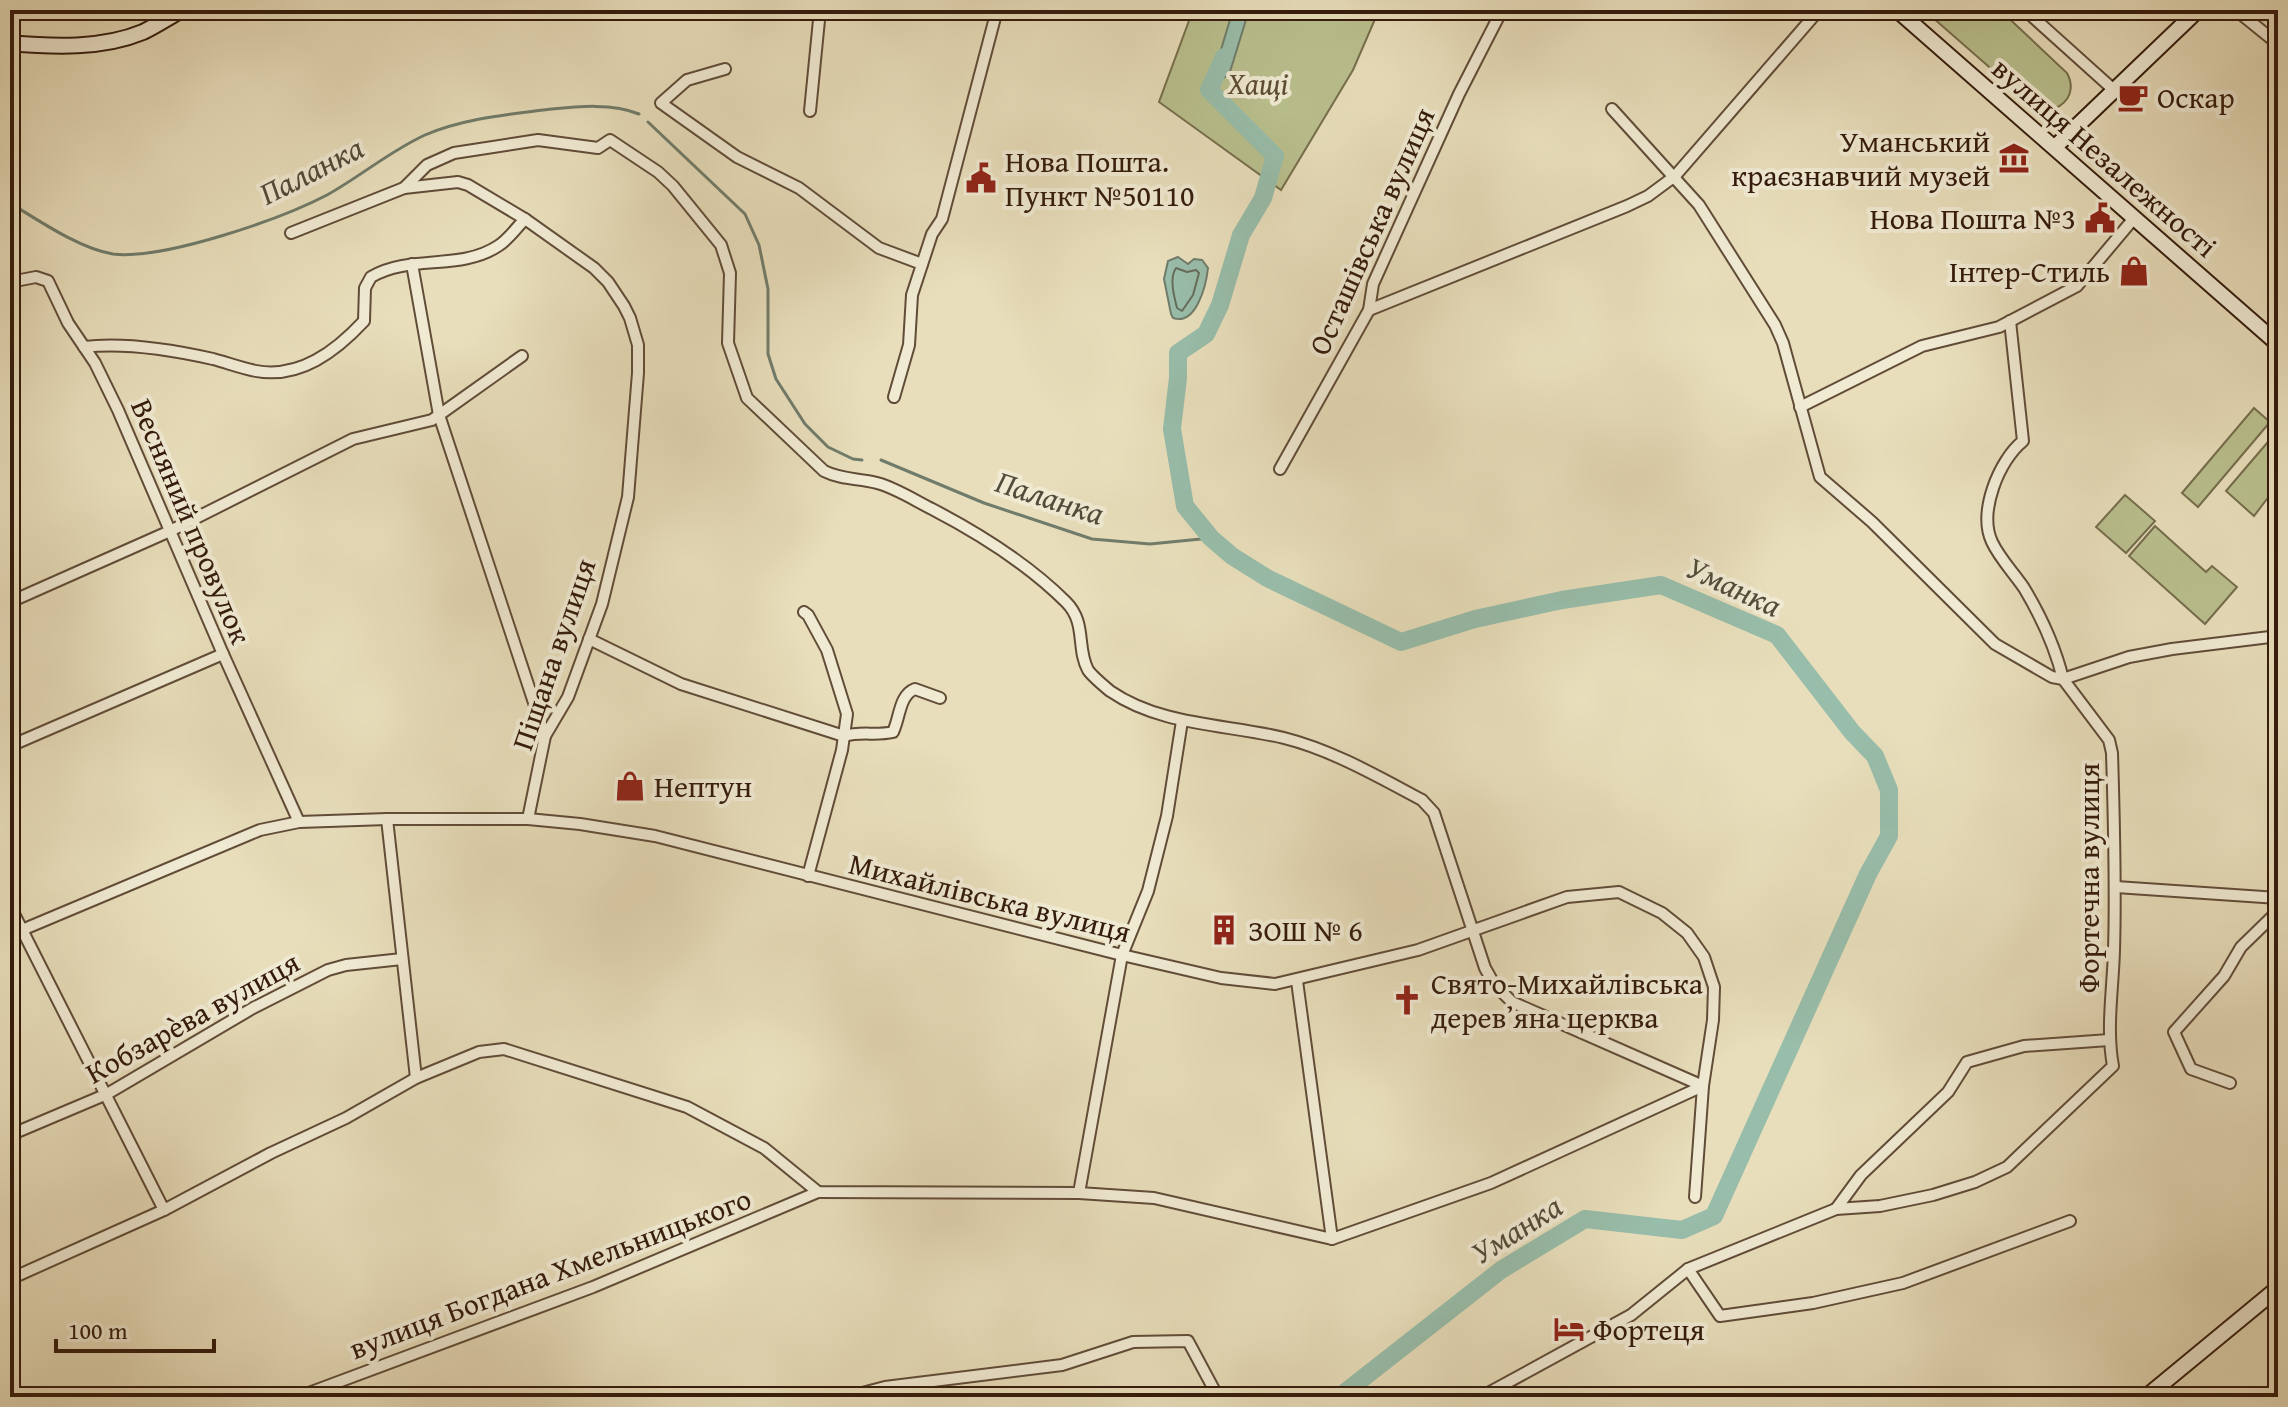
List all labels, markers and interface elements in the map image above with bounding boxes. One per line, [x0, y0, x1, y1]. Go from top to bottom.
street label: вулиця Незалежності [1983, 47, 2227, 267]
park label: Хащі [1227, 61, 1289, 105]
place label: Оскар [2157, 75, 2235, 119]
cafe icon: Оскар [2116, 80, 2150, 114]
street label: Осташівська вулиця [1297, 100, 1445, 362]
place label: Уманський краєзнавчий музей [1731, 119, 1990, 197]
water label: Паланка [251, 124, 372, 216]
place label: Нова Пошта. Пункт №50110 [1005, 139, 1194, 217]
museum icon: Уманський краєзнавчий музей [1997, 141, 2031, 175]
public building icon: Нова Пошта. Пункт №50110 [964, 161, 998, 195]
place label: Нова Пошта №3 [1870, 196, 2076, 240]
public building icon: Нова Пошта №3 [2083, 201, 2117, 235]
place label: Інтер-Стиль [1949, 249, 2110, 293]
shop icon: Інтер-Стиль [2117, 254, 2151, 288]
street label: Весняний провулок [120, 392, 264, 651]
water label: Паланка [990, 457, 1111, 537]
water label: Уманка [1679, 544, 1790, 629]
street label: Піщана вулиця [500, 552, 606, 756]
street label: Фортечна вулиця [2066, 763, 2110, 993]
place label: Нептун [654, 764, 752, 808]
shop icon: Нептун [613, 769, 647, 803]
street label: Михайлівська вулиця [844, 841, 1136, 953]
place label: ЗОШ № 6 [1248, 908, 1363, 952]
building icon: ЗОШ № 6 [1207, 913, 1241, 947]
street label: Кобзарèва вулиця [77, 940, 307, 1094]
place label: Свято-Михайлівська деревʼяна церква [1431, 961, 1704, 1039]
church icon: Свято-Михайлівська деревʼяна церква [1390, 983, 1424, 1017]
street label: вулиця Богдана Хмельницького [343, 1176, 757, 1370]
water label: Уманка [1461, 1182, 1571, 1275]
scale bar [56, 1303, 214, 1353]
place label: Фортеця [1593, 1307, 1705, 1351]
hotel icon: Фортеця [1552, 1312, 1586, 1346]
text: 100 m [68, 1313, 128, 1348]

